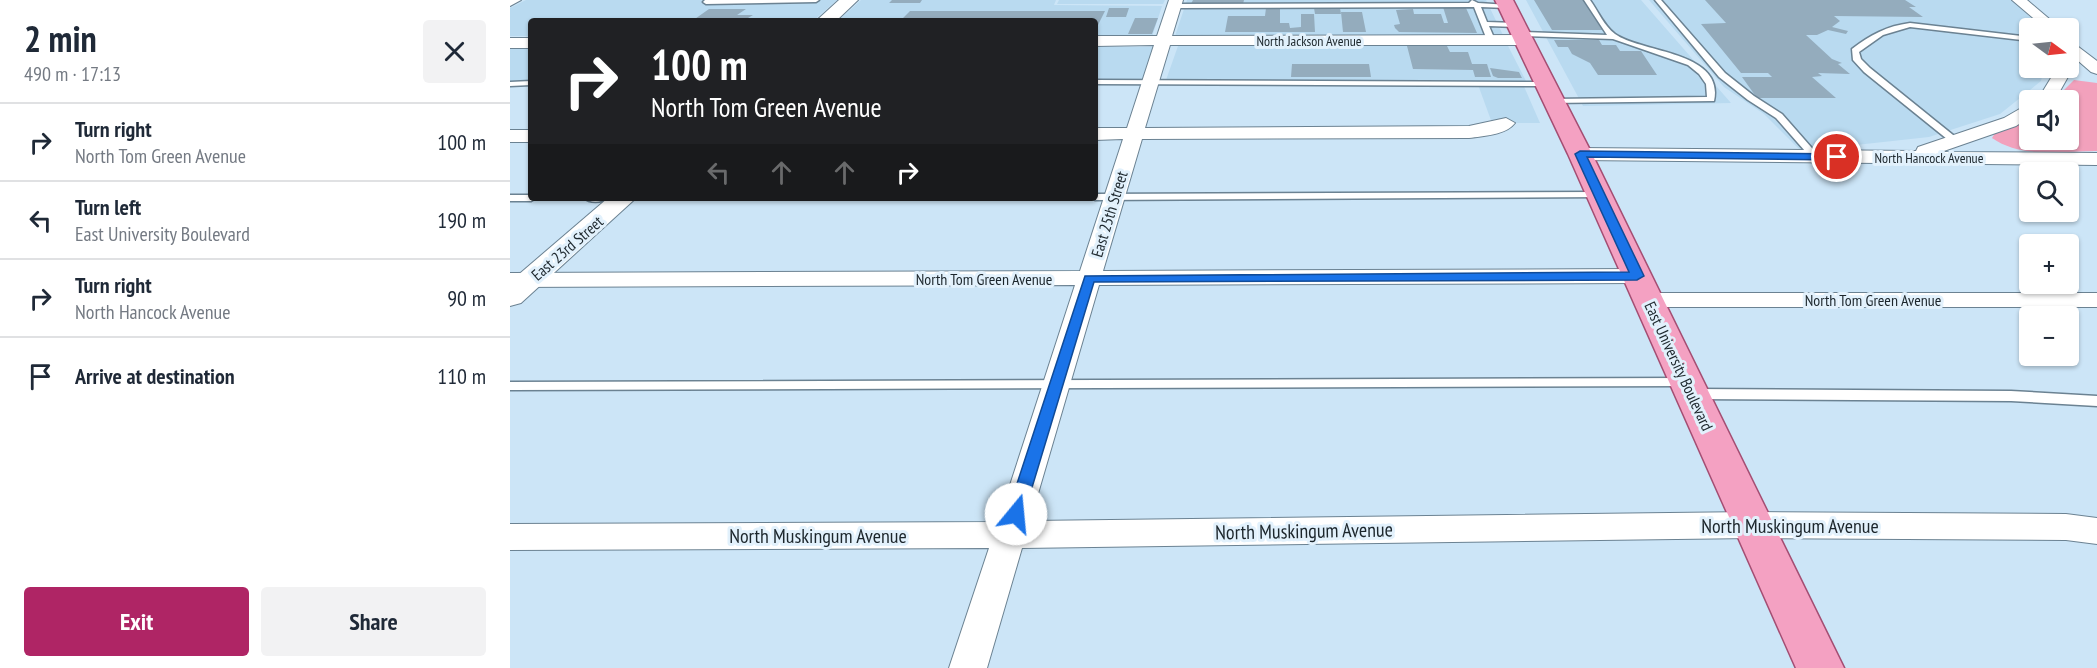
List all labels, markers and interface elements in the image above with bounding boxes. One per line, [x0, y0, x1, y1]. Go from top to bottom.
text: 2 min [24, 15, 97, 62]
north arrow [2019, 18, 2079, 78]
map controls [2019, 18, 2079, 366]
button: close [423, 20, 486, 83]
street label: North Jackson Avenue [1256, 32, 1362, 50]
text: 100 m [651, 37, 748, 92]
icon: right [552, 42, 630, 120]
text: 490 m · 17:13 [24, 61, 121, 87]
text: North Tom Green Avenue [651, 90, 882, 124]
button: sound [2019, 90, 2079, 150]
text: Turn right [75, 115, 152, 143]
icon: right [24, 126, 57, 159]
text: 100 m [437, 128, 486, 156]
pin [1811, 131, 1862, 182]
icon: arrive [1820, 140, 1853, 173]
text: North Tom Green Avenue [75, 143, 246, 169]
street label: North Hancock Avenue [1875, 149, 1984, 167]
icon: left [702, 156, 735, 189]
icon: ahead [765, 156, 798, 189]
icon: ahead [828, 156, 861, 189]
icon: right [891, 156, 924, 189]
button: search [2019, 162, 2079, 222]
street label: East 25th Street [1086, 168, 1132, 259]
text: Turn left [75, 193, 141, 221]
icon: left [24, 204, 57, 237]
text: 190 m [437, 206, 486, 234]
street label: East 23rd Street [527, 211, 607, 285]
text: East University Boulevard [75, 221, 250, 247]
button: + [2019, 234, 2079, 294]
street label: North Tom Green Avenue [916, 269, 1052, 289]
text: Turn right [75, 271, 152, 299]
icon: right [24, 282, 57, 315]
text: 90 m [447, 284, 486, 312]
street label: North Tom Green Avenue [1805, 290, 1941, 310]
street label: East University Boulevard [1640, 298, 1718, 434]
text: North Hancock Avenue [75, 299, 231, 325]
button: − [2019, 306, 2079, 366]
icon: arrive [24, 360, 57, 393]
text: Arrive at destination [75, 362, 235, 390]
text: 110 m [437, 362, 486, 390]
position arrow [984, 482, 1048, 546]
street label: North Muskingum Avenue [1701, 513, 1879, 539]
street label: North Muskingum Avenue [1215, 516, 1393, 546]
street label: North Muskingum Avenue [729, 523, 907, 549]
button: Exit [24, 587, 249, 656]
button: Share [261, 587, 486, 656]

